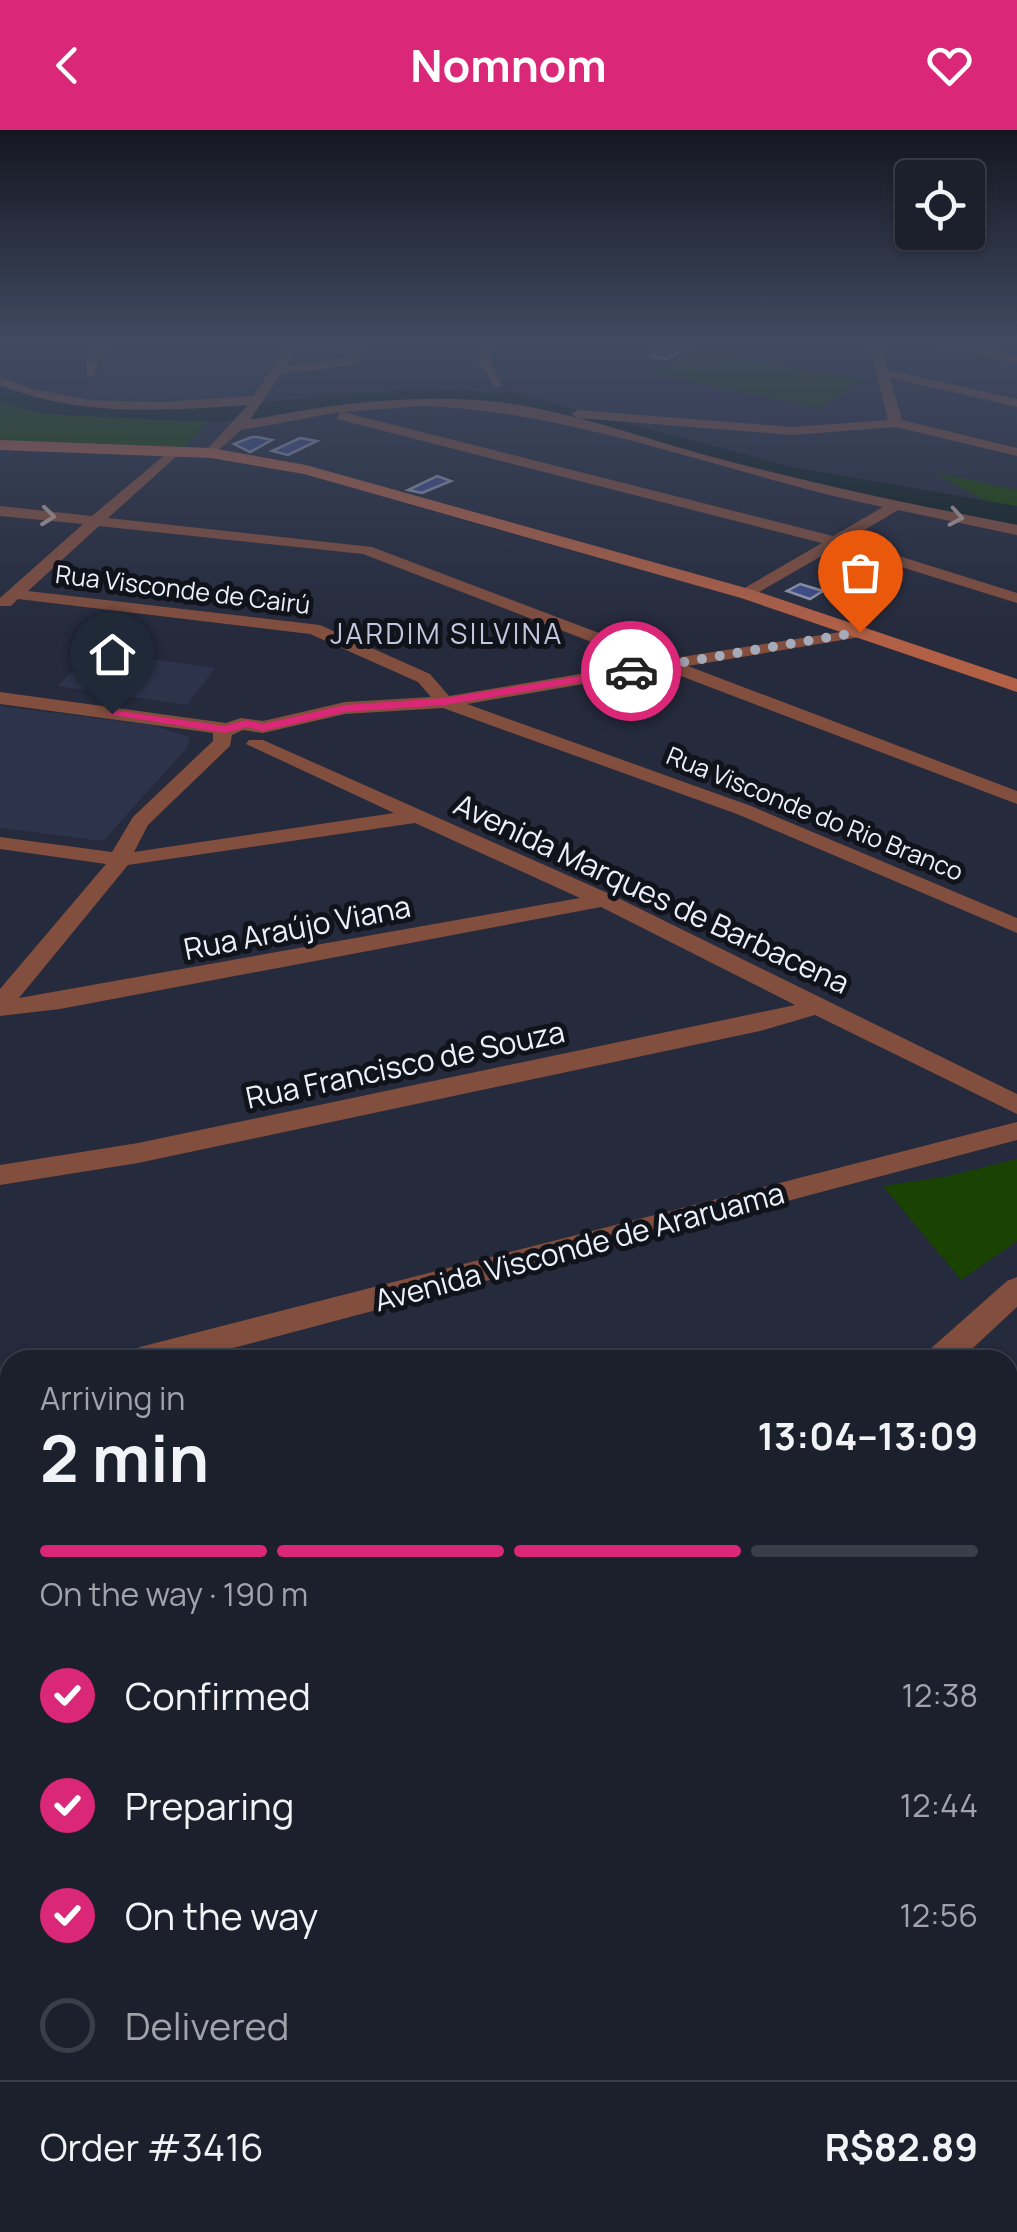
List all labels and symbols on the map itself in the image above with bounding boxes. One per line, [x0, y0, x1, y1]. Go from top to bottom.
one-way arrow [41, 505, 57, 526]
one-way arrow [948, 506, 964, 527]
pin [818, 530, 903, 633]
street label: Rua Visconde de Cairú [54, 556, 312, 622]
pin [70, 612, 155, 715]
district label: JARDIM SILVINA [330, 614, 564, 652]
courier [581, 621, 681, 721]
street label: Rua Visconde do Rio Branco [661, 737, 969, 889]
street label: Avenida Marques de Barbacena [448, 783, 856, 1003]
street label: Rua Araújo Viana [180, 885, 414, 969]
street label: Rua Francisco de Souza [242, 1010, 568, 1118]
street label: Avenida Visconde de Araruama [370, 1172, 788, 1320]

